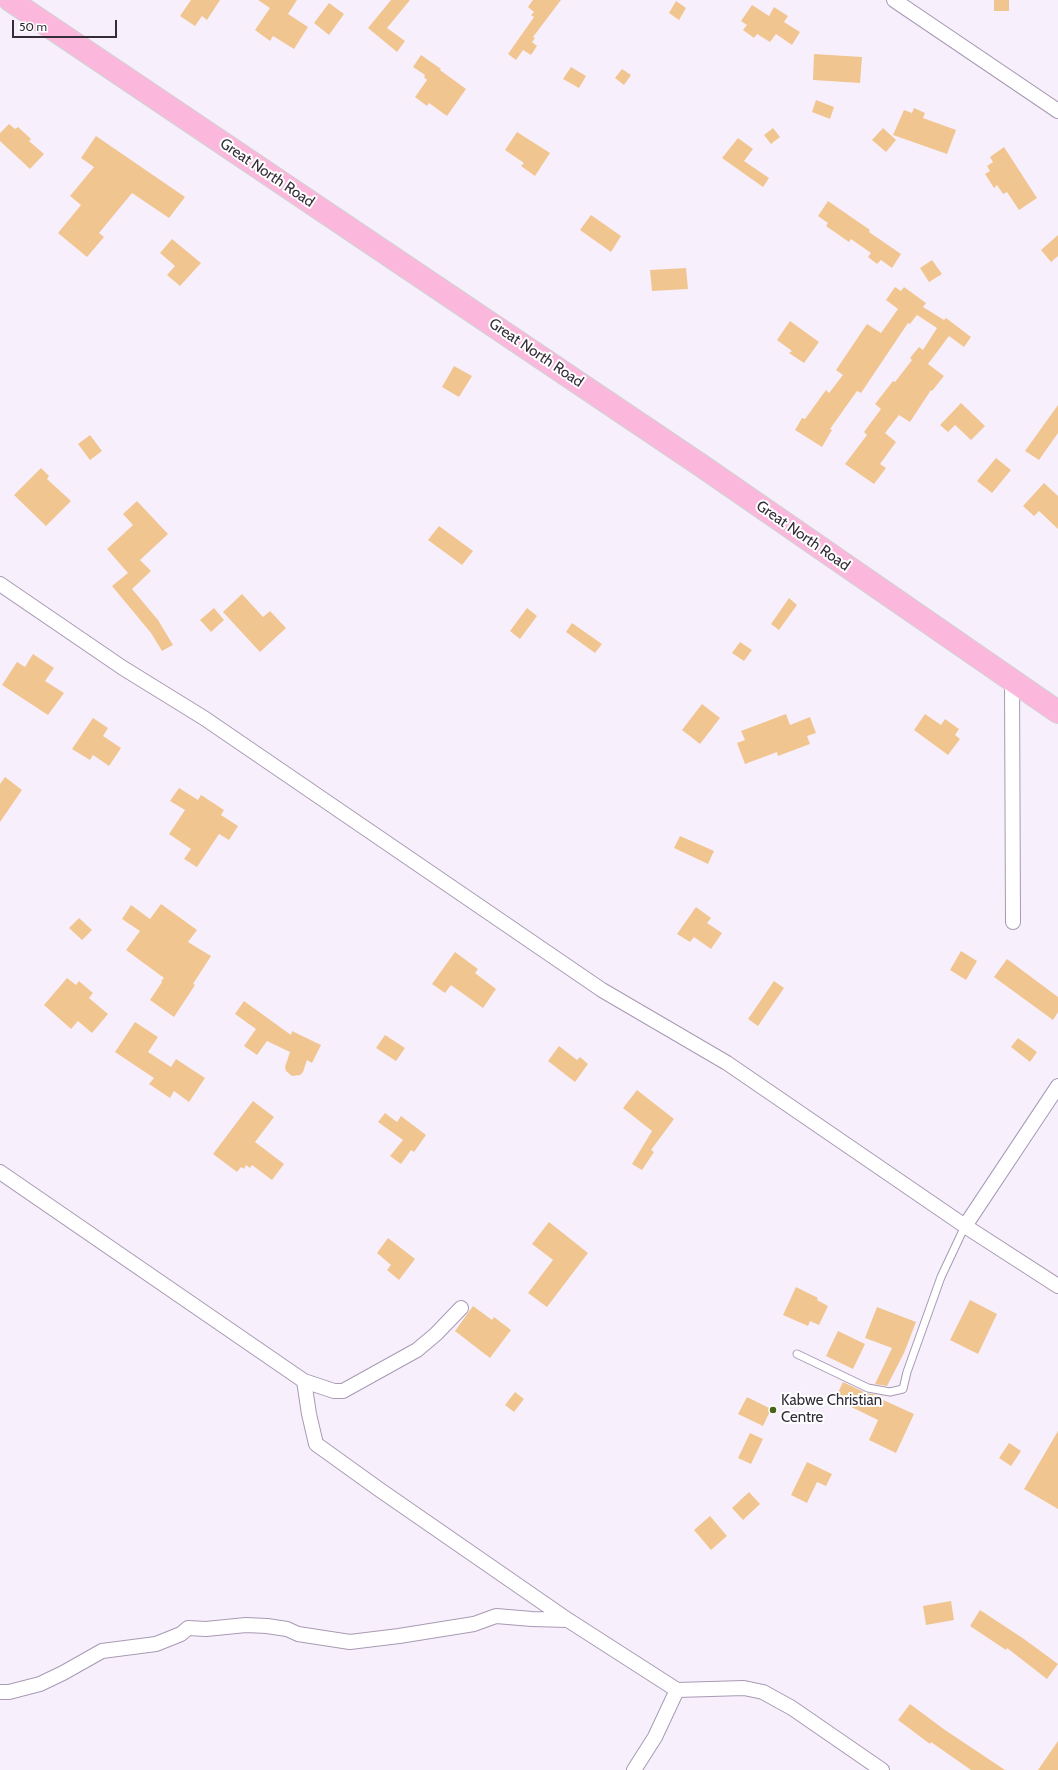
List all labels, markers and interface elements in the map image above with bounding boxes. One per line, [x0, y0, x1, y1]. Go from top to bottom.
scale bar [14, 12, 119, 38]
text: 50 m [19, 19, 47, 34]
street label: Great North Road [216, 135, 318, 211]
street label: Great North Road [485, 315, 587, 391]
street label: Great North Road [753, 497, 853, 575]
place label: Kabwe Christian Centre [781, 1392, 882, 1427]
marker: Kabwe Christian Centre [768, 1405, 778, 1415]

